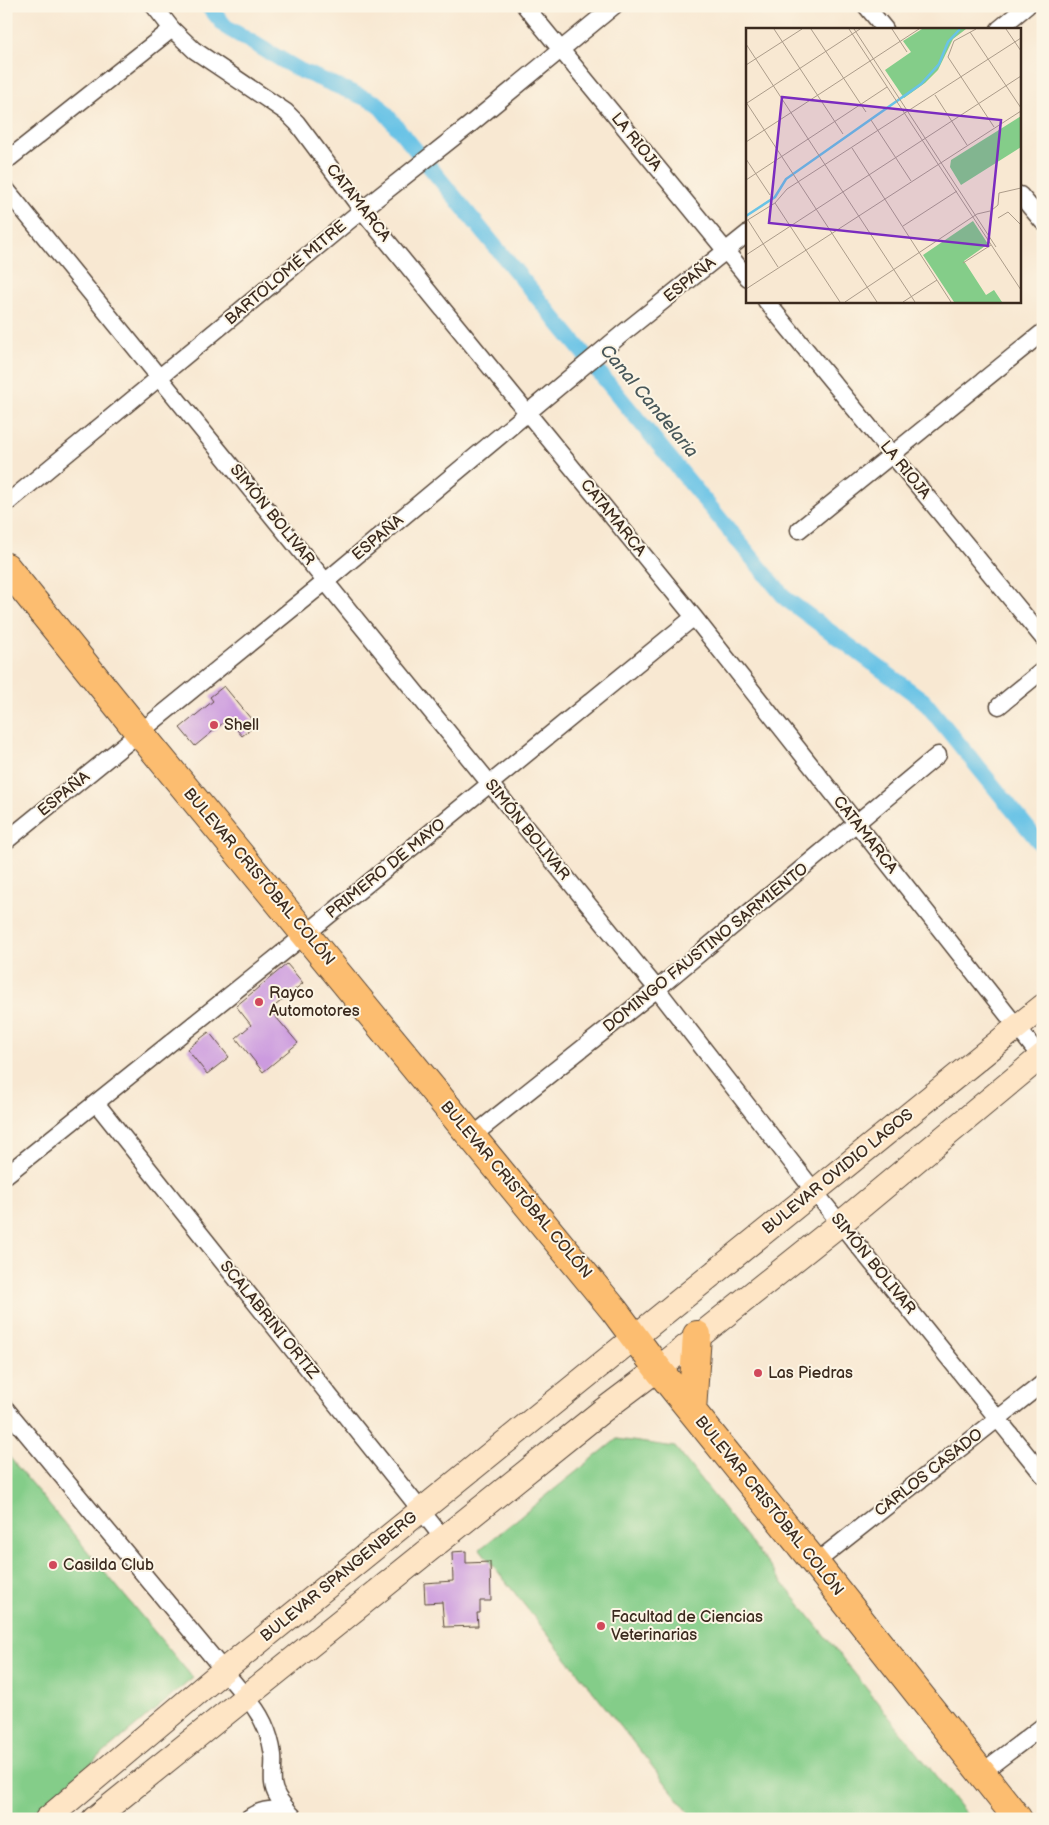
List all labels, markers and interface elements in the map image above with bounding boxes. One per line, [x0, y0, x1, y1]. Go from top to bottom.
inset map [746, 28, 1022, 302]
street label: LA RIOJA [607, 109, 665, 175]
street label: CATAMARCA [322, 160, 394, 246]
street label: BARTOLOMÉ MITRE [220, 215, 351, 329]
street label: ESPAÑA [660, 252, 720, 307]
water label: Canal Candelaria [596, 340, 702, 462]
street label: LA RIOJA [876, 437, 934, 503]
street label: SIMÓN BOLIVAR [226, 459, 320, 569]
street label: CATAMARCA [576, 476, 650, 560]
street label: ESPAÑA [348, 510, 408, 565]
place label: Shell [224, 716, 259, 735]
marker: Shell [208, 719, 220, 731]
street label: ESPAÑA [34, 766, 94, 821]
street label: SIMÓN BOLIVAR [481, 774, 575, 884]
street label: BULEVAR CRISTÓBAL COLÓN [179, 783, 340, 970]
street label: CATAMARCA [829, 792, 901, 878]
street label: PRIMERO DE MAYO [323, 815, 449, 923]
street label: DOMINGO FAUSTINO SARMIENTO [600, 859, 812, 1037]
place label: Rayco Automotores [269, 984, 360, 1021]
marker: Rayco Automotores [253, 996, 265, 1008]
street label: BULEVAR CRISTÓBAL COLÓN [436, 1096, 597, 1283]
street label: BULEVAR OVIDIO LAGOS [759, 1105, 917, 1239]
street label: SIMÓN BOLIVAR [827, 1208, 921, 1318]
street label: SCALABRINI ORTIZ [216, 1257, 323, 1383]
place label: Las Piedras [768, 1364, 853, 1383]
marker: Las Piedras [752, 1367, 764, 1379]
street label: BULEVAR CRISTÓBAL COLÓN [691, 1411, 849, 1600]
street label: CARLOS CASADO [871, 1425, 987, 1521]
street label: BULEVAR SPANGENBERG [257, 1508, 421, 1646]
place label: Casilda Club [63, 1556, 154, 1575]
marker: Casilda Club [47, 1559, 59, 1571]
place label: Facultad de Ciencias Veterinarias [611, 1608, 763, 1645]
marker: Facultad de Ciencias Veterinarias [595, 1620, 607, 1632]

